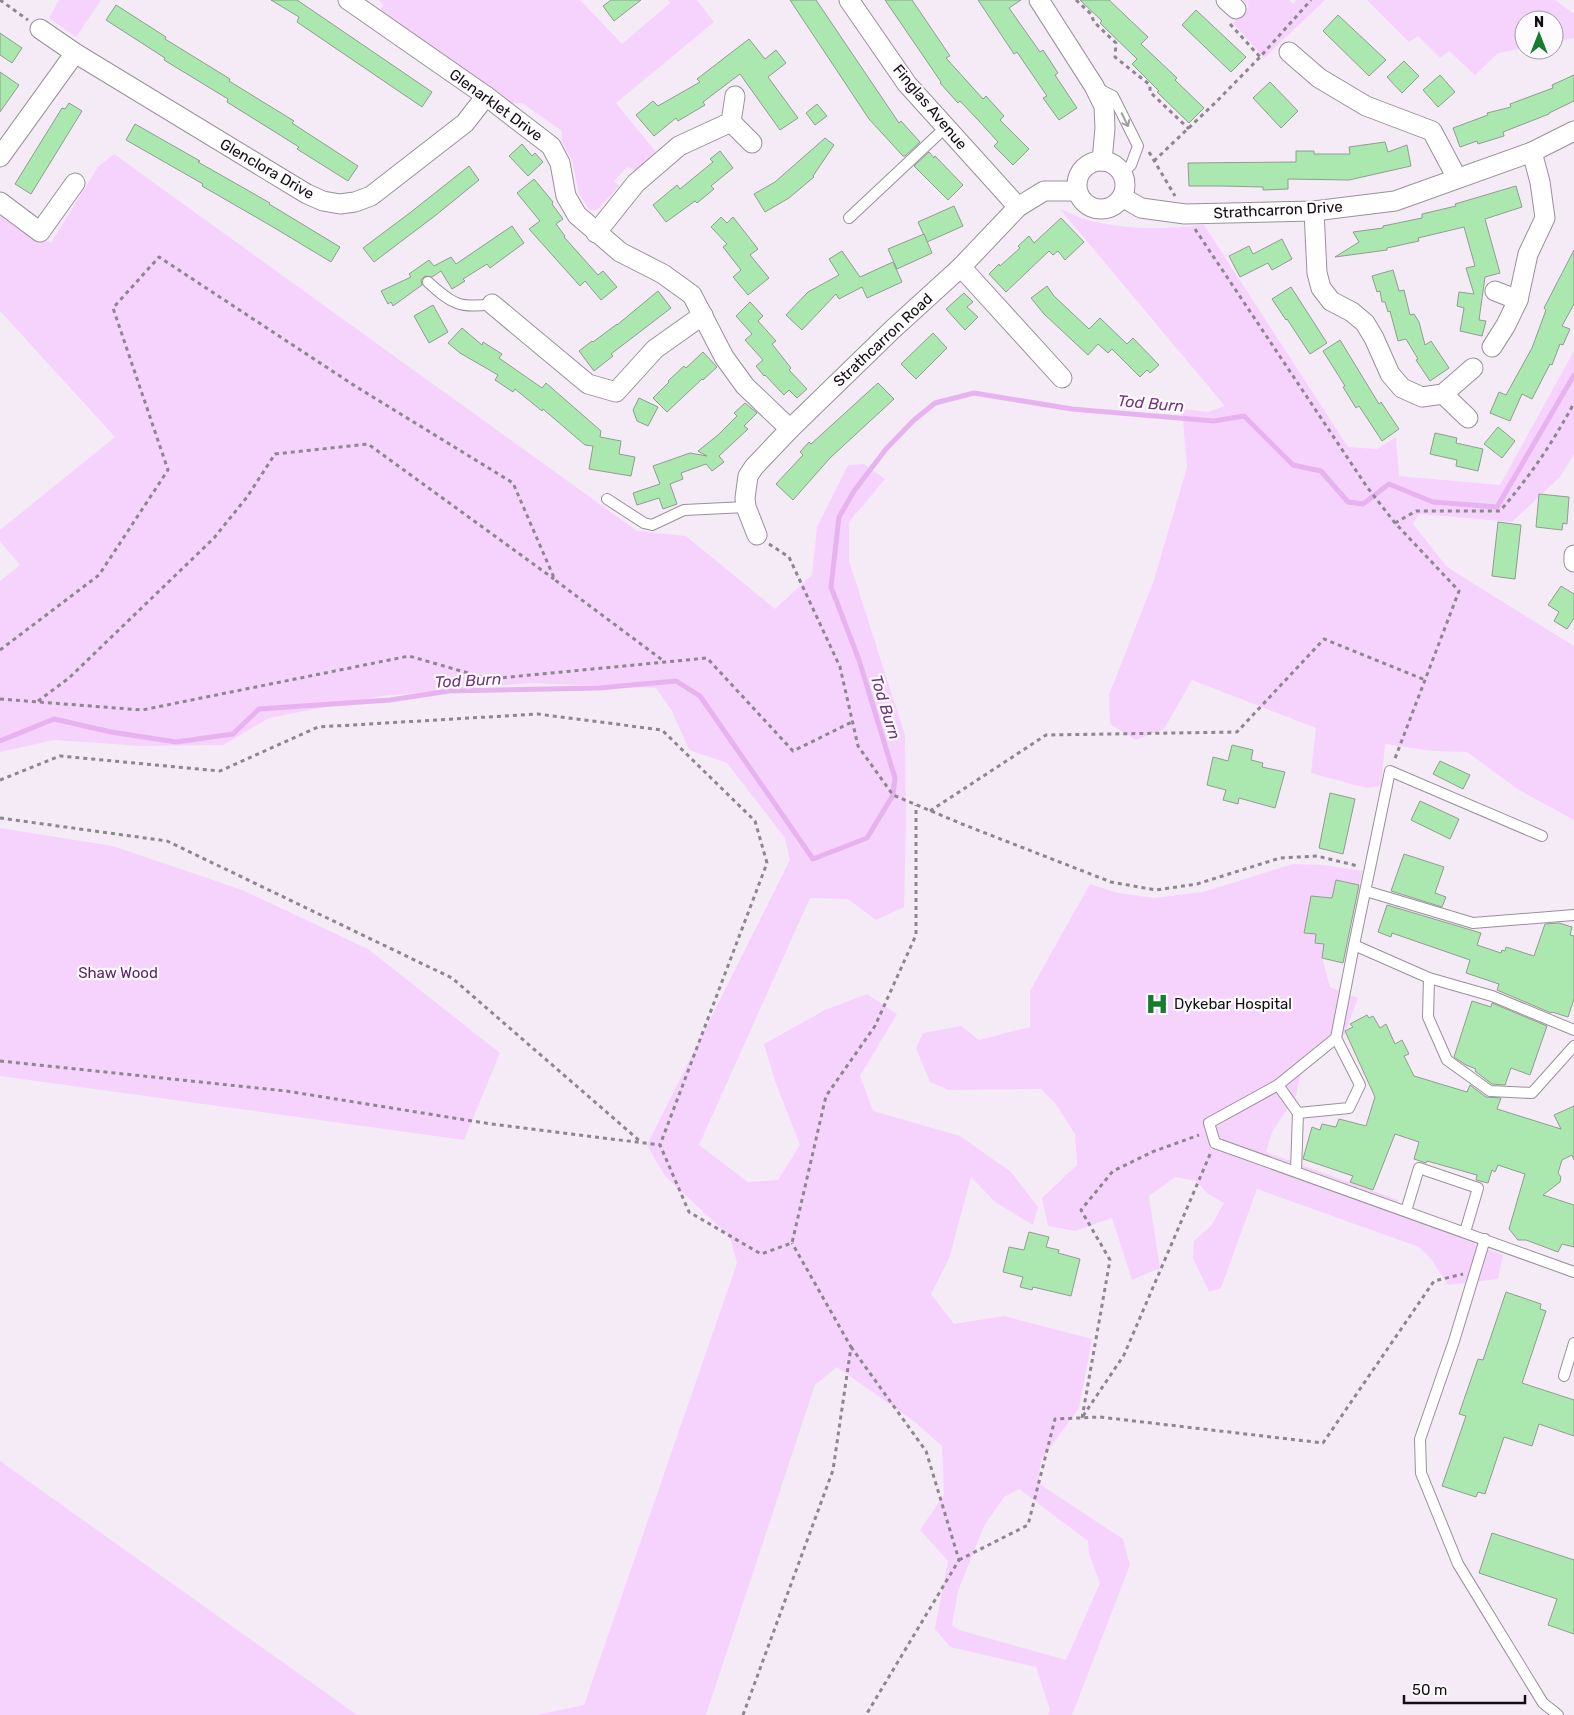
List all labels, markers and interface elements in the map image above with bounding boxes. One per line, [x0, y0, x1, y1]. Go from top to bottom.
north arrow [1514, 10, 1564, 60]
text: N [1534, 14, 1544, 31]
street label: Finglas Avenue [889, 61, 971, 153]
street label: Glenarklet Drive [446, 65, 546, 145]
one-way arrow [1121, 112, 1130, 127]
street label: Glenclora Drive [217, 135, 317, 203]
street label: Strathcarron Drive [1213, 198, 1343, 222]
street label: Strathcarron Road [830, 290, 936, 390]
water label: Tod Burn [1117, 391, 1185, 416]
water label: Tod Burn [434, 669, 502, 692]
water label: Tod Burn [867, 672, 904, 742]
park label: Shaw Wood [78, 964, 158, 982]
hospital icon: Dykebar Hospital [1144, 991, 1170, 1017]
place label: Dykebar Hospital [1174, 995, 1292, 1013]
scale bar [1404, 1672, 1525, 1704]
text: 50 m [1412, 1681, 1447, 1699]

